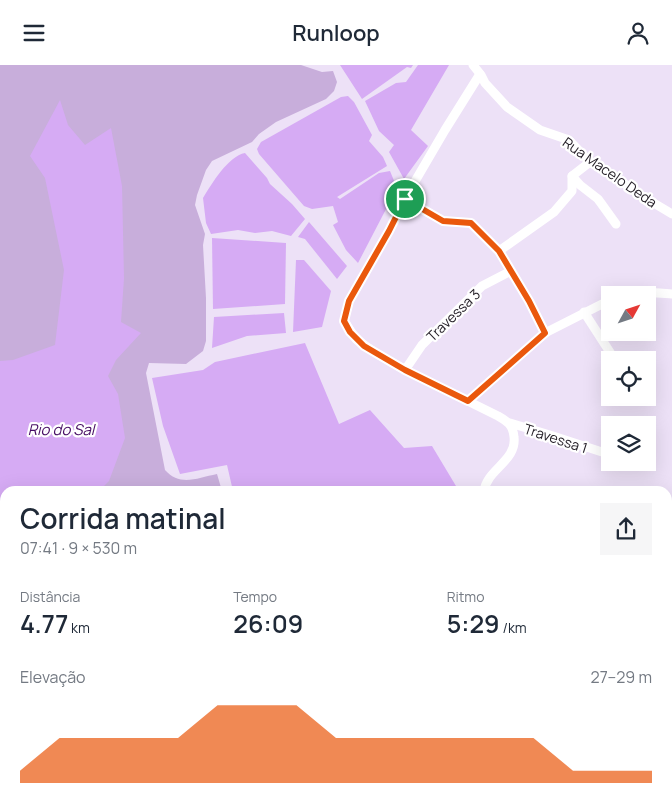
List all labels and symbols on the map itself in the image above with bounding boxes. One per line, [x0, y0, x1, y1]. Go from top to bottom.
street label: Rua Macelo Deda [559, 132, 661, 212]
pin [384, 178, 426, 220]
street label: Travessa 3 [422, 285, 484, 345]
north arrow [601, 286, 656, 341]
water label: Rio do Sal [28, 419, 97, 440]
street label: Travessa 1 [522, 419, 590, 457]

